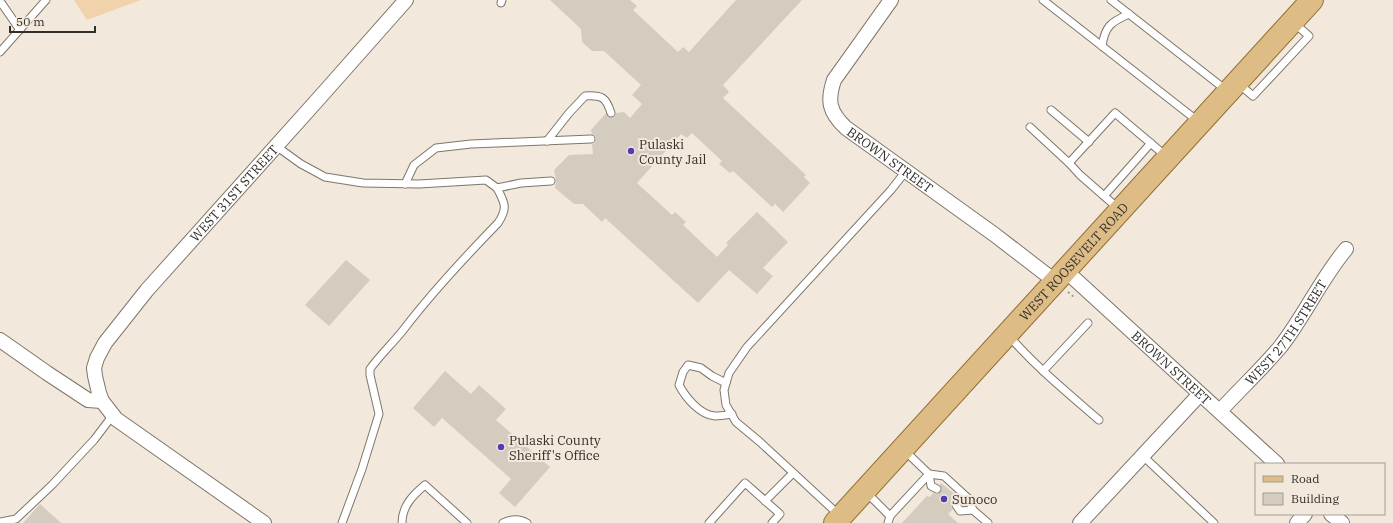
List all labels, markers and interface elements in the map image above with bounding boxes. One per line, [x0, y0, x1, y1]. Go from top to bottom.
scale bar [10, 8, 95, 34]
text: 50 m [16, 14, 45, 29]
street label: BROWN STREET [843, 123, 937, 197]
place label: Pulaski County Jail [639, 136, 707, 168]
street label: WEST 31ST STREET [186, 141, 283, 245]
marker: Pulaski County Jail [626, 146, 636, 156]
street label: WEST ROOSEVELT ROAD [1016, 199, 1132, 324]
street label: WEST 27TH STREET [1242, 276, 1331, 389]
street label: BROWN STREET [1128, 327, 1215, 409]
place label: Pulaski County Sheriff's Office [509, 432, 601, 464]
marker: Pulaski County Sheriff's Office [496, 442, 506, 452]
legend [1255, 463, 1385, 515]
text: Road [1291, 471, 1320, 486]
place label: Sunoco [952, 491, 997, 508]
text: Building [1291, 491, 1339, 506]
marker: Sunoco [939, 494, 949, 504]

